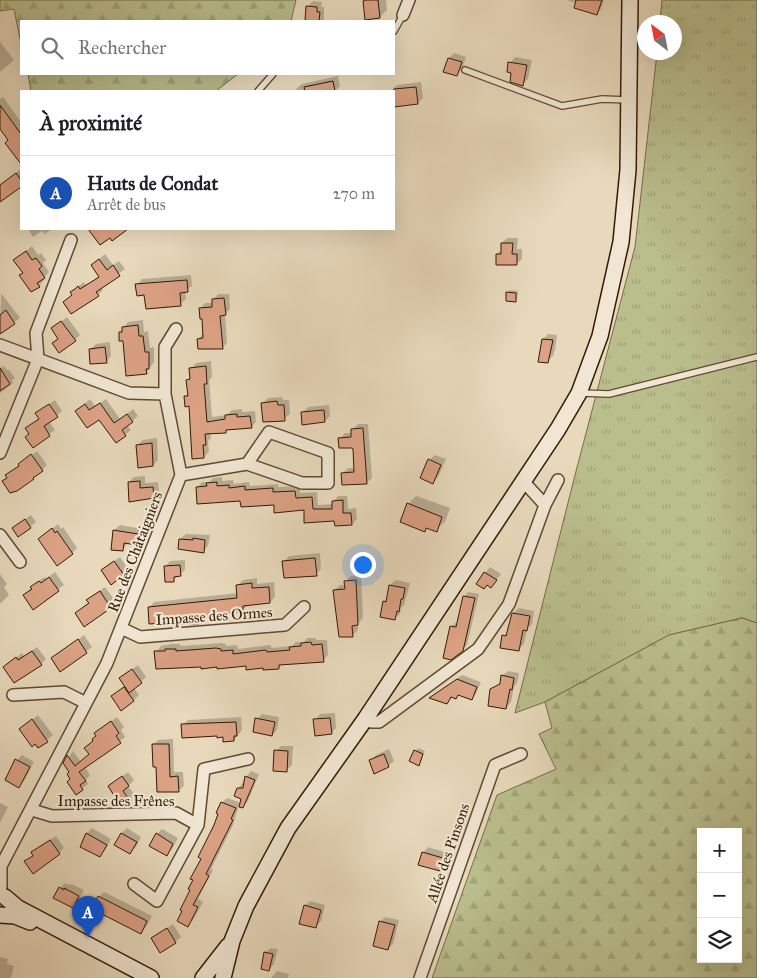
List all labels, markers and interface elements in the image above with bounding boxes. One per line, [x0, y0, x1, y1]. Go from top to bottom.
north arrow [637, 15, 682, 60]
search box [20, 20, 395, 75]
icon: search [38, 34, 66, 62]
text: Rechercher [78, 36, 166, 59]
text: À proximité [40, 110, 142, 136]
text: Hauts de Condat [87, 172, 218, 195]
text: A [51, 184, 61, 203]
text: 270 m [333, 184, 375, 203]
text: Arrêt de bus [87, 195, 166, 214]
street label: Rue des Châtaigniers [104, 489, 166, 615]
your location [350, 552, 376, 578]
street label: Impasse des Ormes [155, 603, 273, 629]
street label: Impasse des Frênes [58, 792, 174, 810]
street label: Allée des Pinsons [422, 801, 473, 906]
map controls [697, 828, 742, 963]
button: + [697, 828, 742, 873]
button: − [697, 873, 742, 918]
pin: A [72, 896, 104, 937]
button: layers [697, 918, 742, 963]

